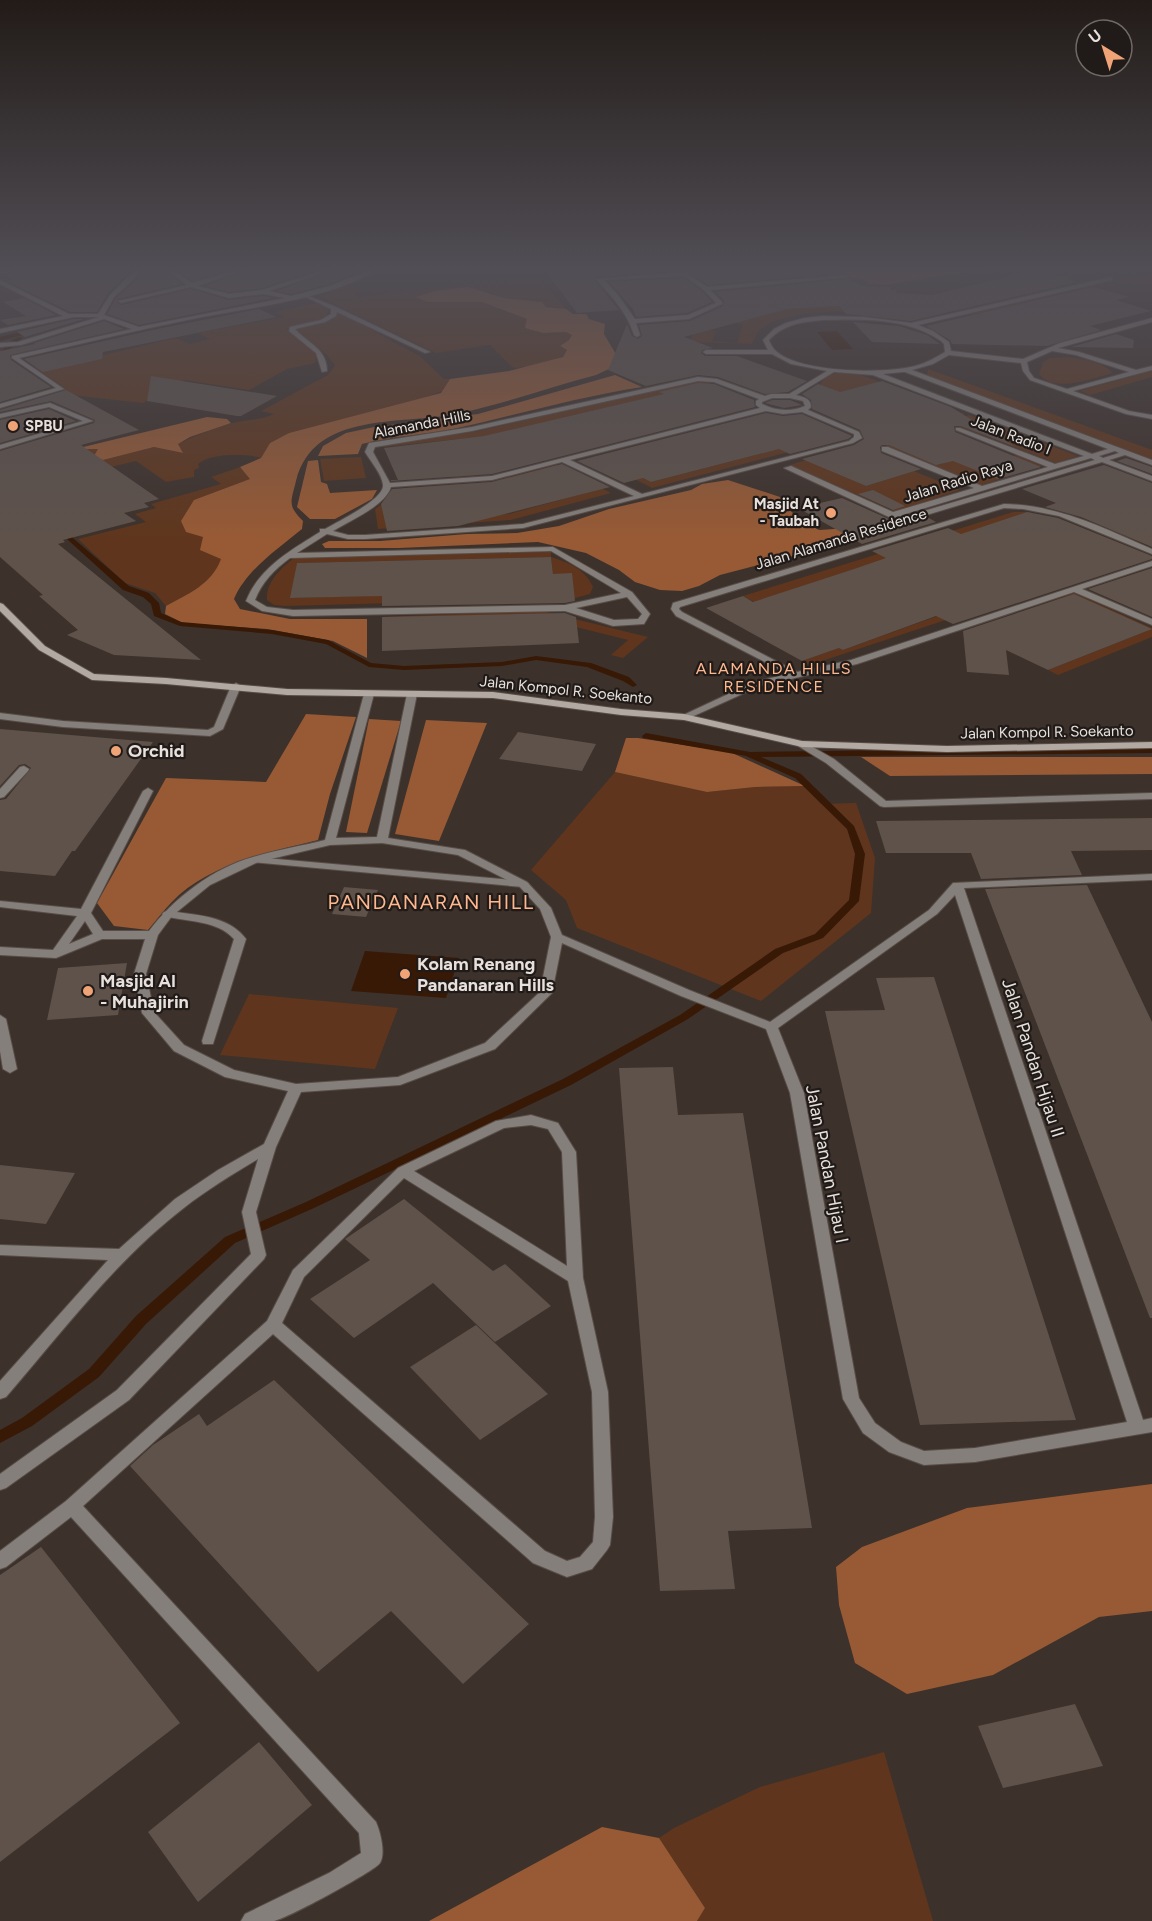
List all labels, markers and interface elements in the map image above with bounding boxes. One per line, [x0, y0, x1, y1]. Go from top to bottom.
north arrow [1074, 18, 1134, 78]
text: U [1085, 26, 1105, 48]
street label: Alamanda Hills [372, 406, 472, 442]
street label: Jalan Radio I [968, 412, 1054, 458]
place label: SPBU [25, 417, 63, 435]
marker: SPBU [6, 419, 20, 433]
street label: Jalan Radio Raya [902, 456, 1014, 506]
place label: Masjid At - Taubah [754, 495, 819, 530]
street label: Jalan Alamanda Residence [753, 504, 929, 574]
marker: Masjid At - Taubah [824, 506, 838, 520]
district label: ALAMANDA HILLS RESIDENCE [696, 659, 852, 696]
street label: Jalan Kompol R. Soekanto [479, 672, 653, 708]
street label: Jalan Kompol R. Soekanto [960, 721, 1134, 743]
place label: Orchid [128, 740, 185, 762]
marker: Orchid [109, 744, 123, 758]
district label: PANDANARAN HILL [327, 890, 535, 914]
place label: Kolam Renang Pandanaran Hills [417, 953, 555, 996]
marker: Kolam Renang Pandanaran Hills [398, 967, 412, 981]
place label: Masjid Al - Muhajirin [100, 970, 189, 1013]
street label: Jalan Pandan Hijau II [997, 976, 1069, 1140]
marker: Masjid Al - Muhajirin [81, 984, 95, 998]
street label: Jalan Pandan Hijau I [801, 1083, 853, 1245]

